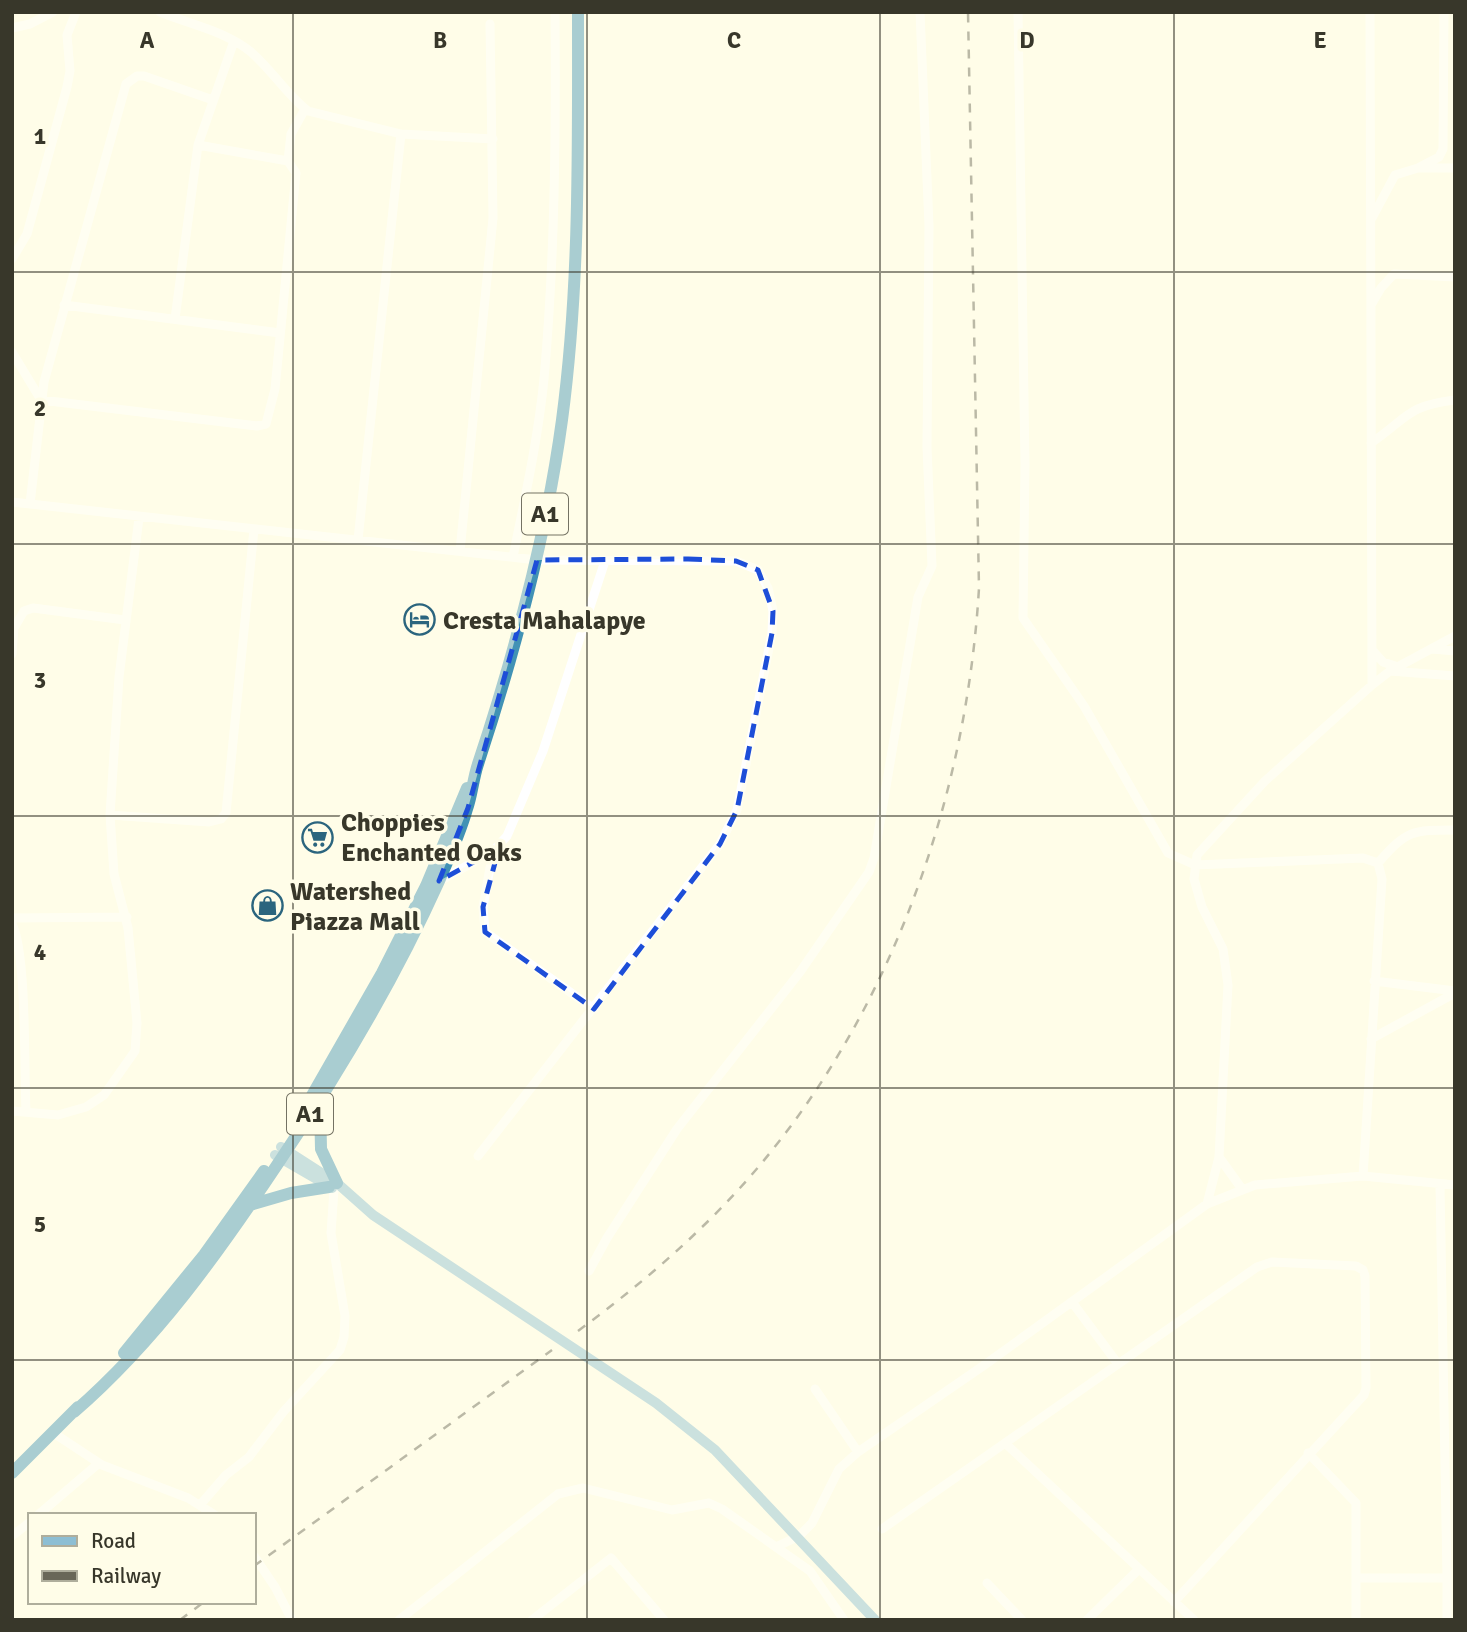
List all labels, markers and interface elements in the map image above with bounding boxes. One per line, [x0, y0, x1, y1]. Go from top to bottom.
text: A [140, 26, 155, 55]
text: B [433, 26, 447, 55]
text: C [727, 26, 741, 55]
text: D [1019, 26, 1035, 55]
text: E [1313, 26, 1327, 55]
text: 1 [34, 122, 46, 151]
text: 2 [34, 394, 46, 423]
road number: A1 [522, 494, 568, 534]
hotel icon: Cresta Mahalapye [403, 603, 437, 637]
place label: Cresta Mahalapye [443, 605, 646, 637]
text: 3 [34, 666, 46, 695]
place label: Choppies Enchanted Oaks [341, 807, 522, 869]
supermarket icon: Choppies Enchanted Oaks [301, 820, 335, 854]
place label: Watershed Piazza Mall [290, 876, 420, 938]
shop icon: Watershed Piazza Mall [250, 889, 284, 923]
text: 4 [34, 938, 46, 967]
road number: A1 [287, 1094, 333, 1134]
text: 5 [34, 1210, 46, 1239]
legend [28, 1513, 256, 1604]
text: Road [91, 1528, 136, 1554]
text: Railway [91, 1563, 161, 1589]

